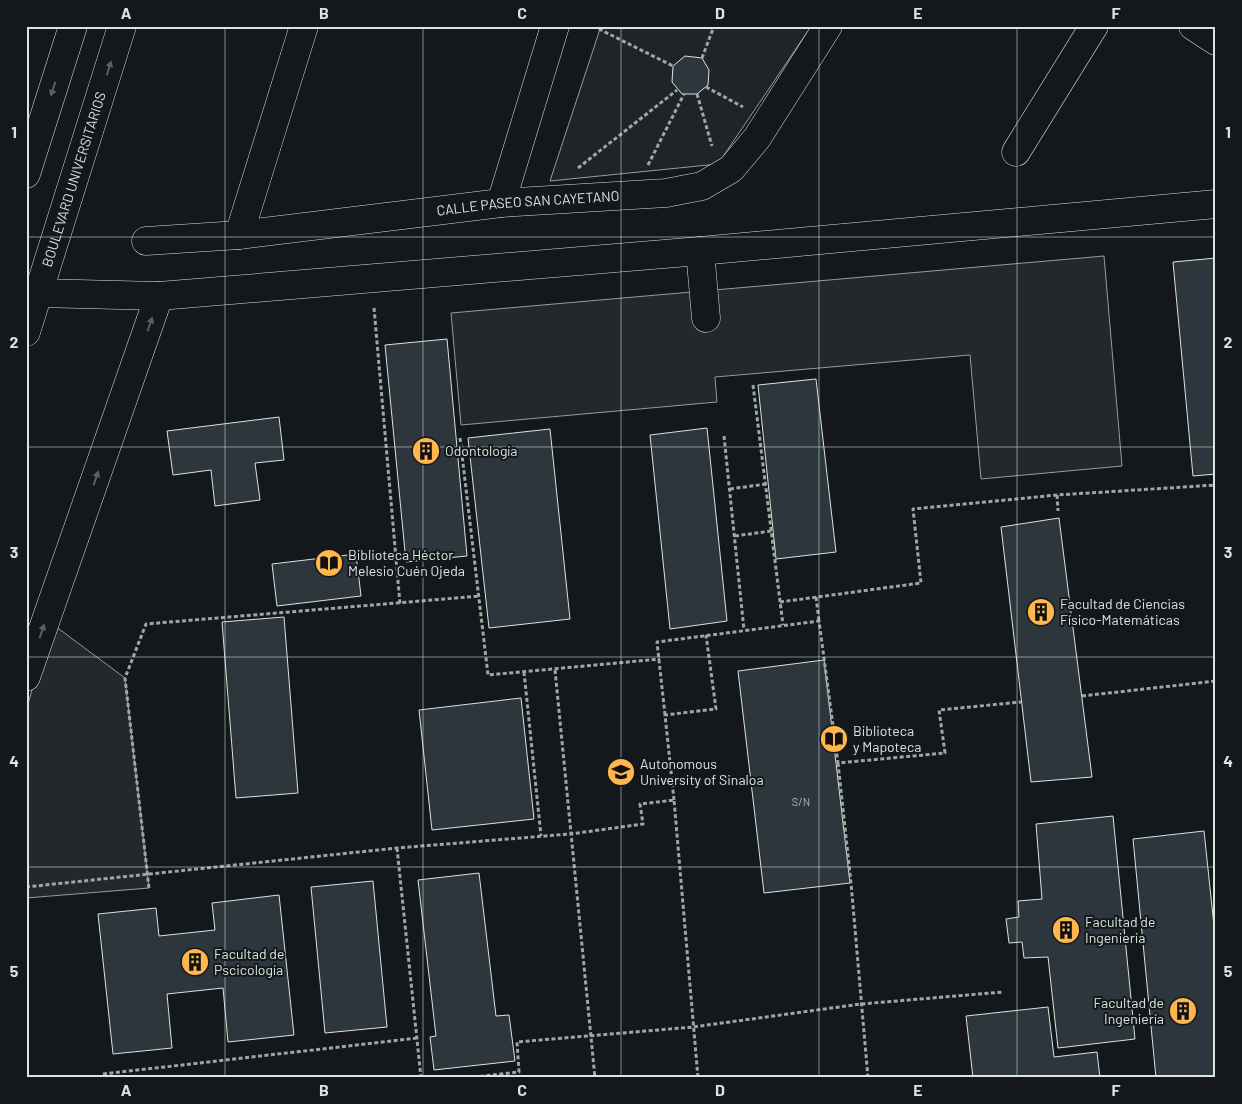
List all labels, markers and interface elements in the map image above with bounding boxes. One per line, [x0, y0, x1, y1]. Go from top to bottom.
text: A [121, 3, 132, 22]
text: B [319, 3, 329, 22]
text: C [517, 3, 527, 22]
text: D [715, 3, 725, 22]
text: E [913, 3, 923, 22]
text: F [1112, 3, 1121, 22]
one-way arrow [105, 60, 113, 75]
one-way arrow [49, 82, 57, 97]
street label: BOULEVARD UNIVERSITARIOS [38, 90, 109, 269]
text: 1 [11, 122, 17, 141]
text: 1 [1225, 122, 1231, 141]
street label: CALLE PASEO SAN CAYETANO [436, 187, 620, 219]
one-way arrow [146, 317, 154, 332]
text: 2 [10, 332, 19, 351]
text: 2 [1224, 332, 1233, 351]
building icon: Odontología [411, 436, 441, 466]
place label: Odontología [445, 442, 518, 459]
one-way arrow [92, 470, 100, 485]
text: 3 [10, 542, 18, 561]
text: 3 [1224, 542, 1232, 561]
place label: Biblioteca Héctor Melesio Cuén Ojeda [348, 546, 465, 579]
library icon: Biblioteca Héctor Melesio Cuén Ojeda [314, 548, 344, 578]
place label: Facultad de Ciencias Físico-Matemáticas [1060, 595, 1185, 628]
building icon: Facultad de Ciencias Físico-Matemáticas [1026, 597, 1056, 627]
one-way arrow [38, 623, 46, 638]
place label: Biblioteca y Mapoteca [853, 722, 921, 755]
library icon: Biblioteca y Mapoteca [819, 724, 849, 754]
text: 4 [9, 751, 19, 770]
text: 4 [1223, 751, 1233, 770]
place label: Autonomous University of Sinaloa [640, 755, 764, 788]
school or university icon: Autonomous University of Sinaloa [606, 757, 636, 787]
house number: S/N [792, 795, 810, 808]
place label: Facultad de Ingenieria [1085, 913, 1155, 946]
building icon: Facultad de Ingenieria [1051, 915, 1081, 945]
place label: Facultad de Pscicología [214, 945, 284, 978]
building icon: Facultad de Pscicología [180, 947, 210, 977]
text: 5 [10, 961, 19, 980]
text: 5 [1224, 961, 1233, 980]
place label: Facultad de Ingeniería [1094, 994, 1164, 1027]
building icon: Facultad de Ingeniería [1168, 996, 1198, 1026]
text: A [121, 1080, 132, 1099]
text: B [319, 1080, 329, 1099]
text: C [517, 1080, 527, 1099]
text: D [715, 1080, 725, 1099]
text: E [913, 1080, 923, 1099]
text: F [1112, 1080, 1121, 1099]

